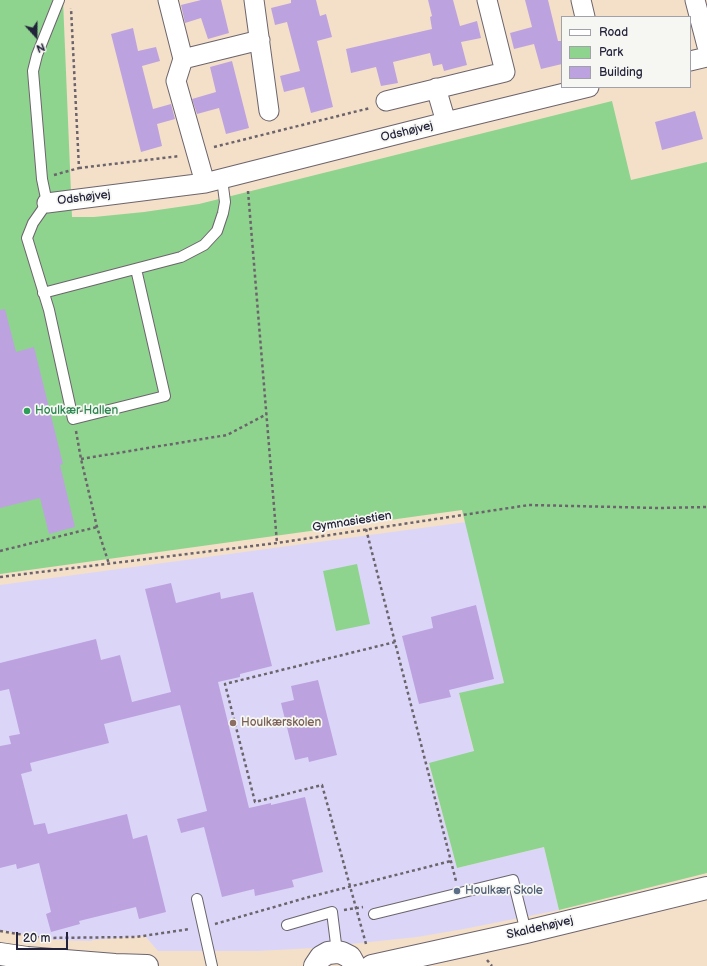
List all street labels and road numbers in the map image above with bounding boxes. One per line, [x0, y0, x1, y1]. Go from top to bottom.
street label: Odshøjvej [379, 119, 435, 145]
street label: Odshøjvej [57, 188, 111, 208]
street label: Gymnasiestien [311, 509, 393, 535]
street label: Skaldehøjvej [505, 913, 575, 943]

